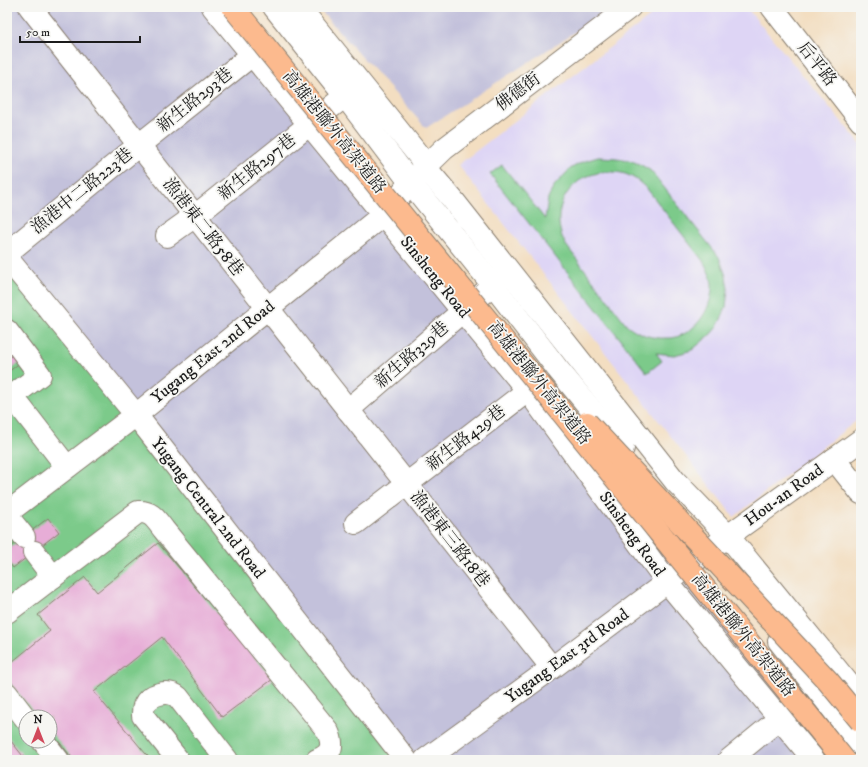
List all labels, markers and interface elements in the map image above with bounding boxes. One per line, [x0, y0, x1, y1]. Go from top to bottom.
scale bar [20, 18, 140, 44]
text: 50 m [26, 25, 50, 40]
street label: 后平路 [793, 37, 841, 91]
street label: 新生路293巷 [153, 63, 237, 137]
street label: 高雄港聯外高架道路 [277, 66, 391, 198]
street label: 佛德街 [491, 68, 545, 116]
street label: 新生路297巷 [214, 129, 300, 205]
street label: 漁港中二路223巷 [26, 143, 138, 239]
street label: 漁港東二路58巷 [158, 173, 248, 281]
street label: Sinsheng Road [395, 231, 475, 323]
street label: Yugang East 2nd Road [147, 295, 280, 409]
street label: 新生路329巷 [370, 317, 454, 393]
street label: 高雄港聯外高架道路 [482, 317, 596, 449]
street label: 新生路429巷 [422, 400, 510, 476]
street label: Yugang Central 2nd Road [146, 433, 270, 584]
street label: Hou-an Road [740, 459, 828, 531]
street label: 漁港東三路18巷 [405, 486, 495, 592]
street label: Sinsheng Road [594, 487, 671, 581]
street label: 高雄港聯外高架道路 [686, 569, 800, 701]
street label: Yugang East 3rd Road [501, 603, 634, 708]
north arrow [18, 709, 58, 749]
text: N [33, 713, 43, 727]

